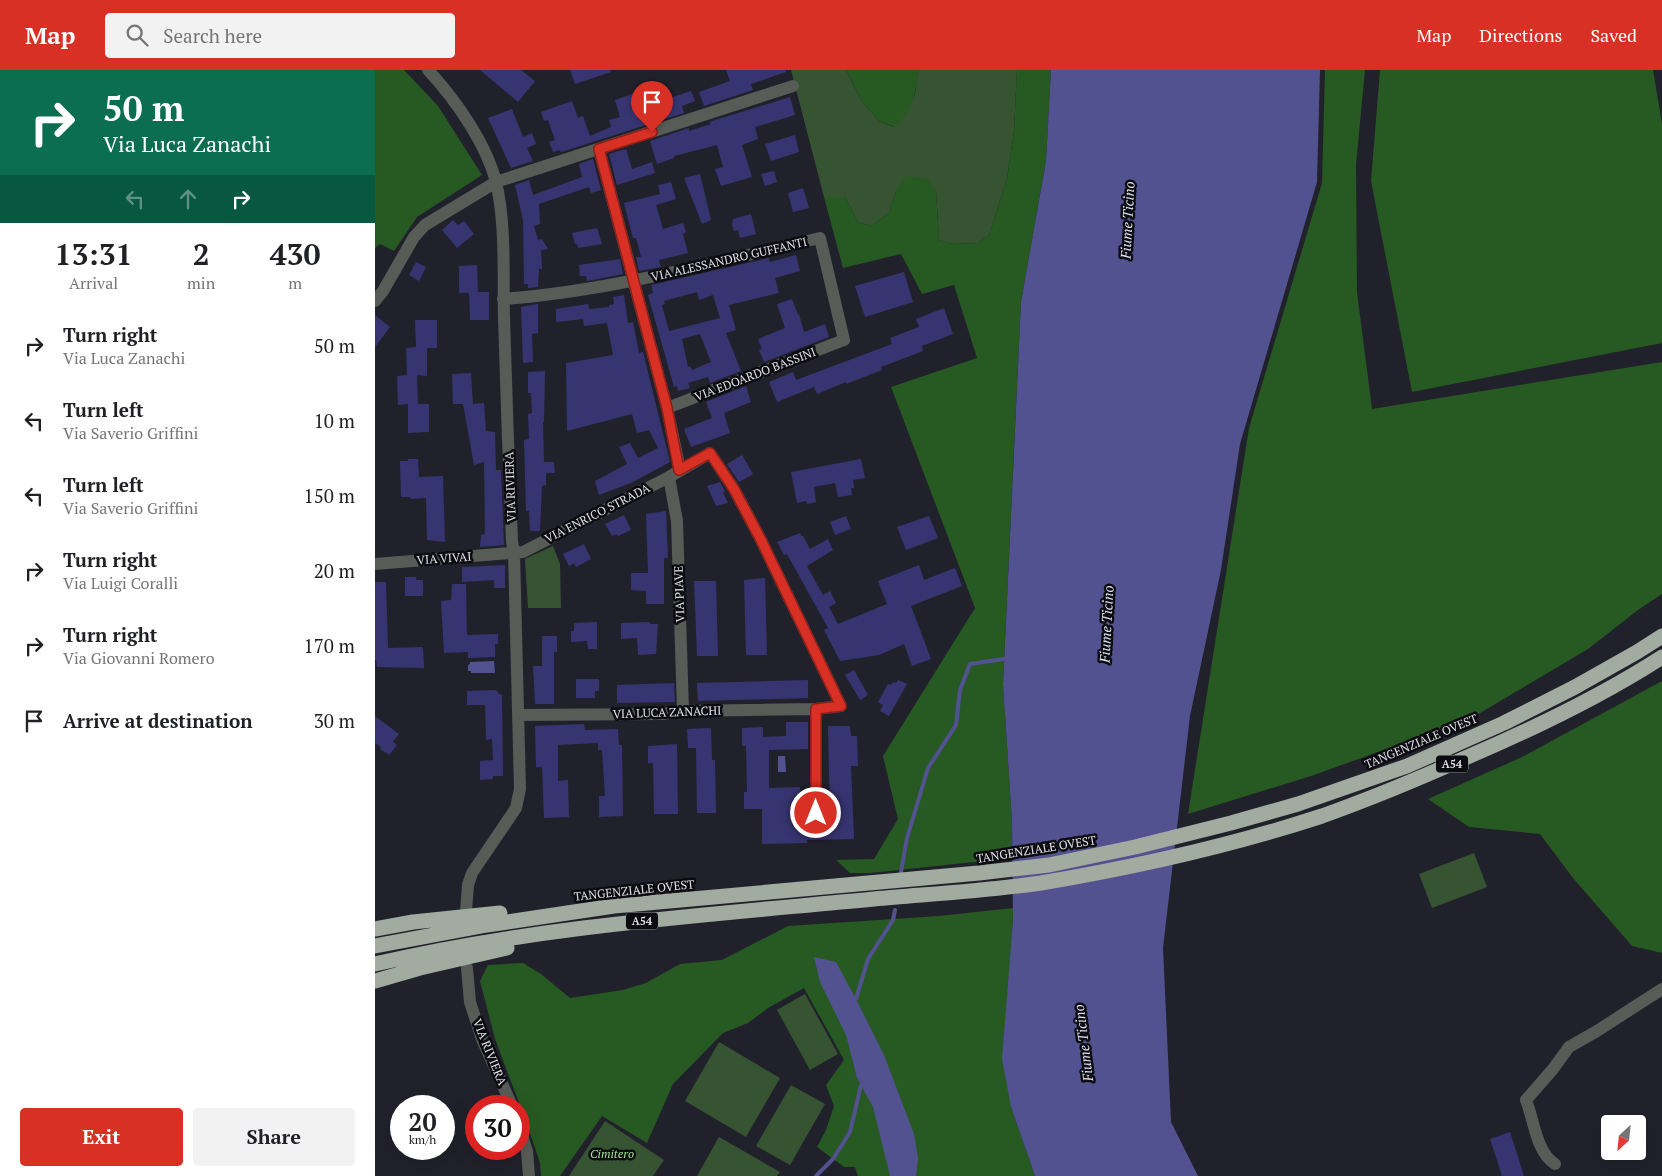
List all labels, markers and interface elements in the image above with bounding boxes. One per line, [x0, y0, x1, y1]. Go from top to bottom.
search box [105, 13, 455, 58]
text: Map [25, 19, 75, 51]
icon: search [123, 21, 151, 49]
text: Search here [163, 23, 262, 48]
text: Map [1416, 23, 1451, 47]
text: Directions [1479, 23, 1562, 47]
text: Saved [1590, 23, 1637, 47]
pin [631, 81, 673, 132]
text: 50 m [103, 85, 184, 131]
icon: arrive [638, 88, 666, 116]
icon: right [20, 90, 85, 155]
text: Via Luca Zanachi [103, 129, 271, 158]
water label: Fiume Ticino [1115, 181, 1139, 260]
icon: left [121, 185, 149, 213]
icon: ahead [174, 185, 202, 213]
icon: right [227, 185, 255, 213]
text: 13:31 [54, 234, 133, 274]
text: 2 [193, 234, 210, 274]
text: 430 [270, 234, 321, 274]
street label: VIA ALESSANDRO GUFFANTI [650, 234, 808, 284]
text: Arrival [69, 272, 118, 294]
text: min [187, 272, 215, 294]
text: m [288, 272, 302, 294]
text: Turn right [63, 322, 157, 347]
icon: right [20, 332, 48, 360]
text: 50 m [314, 333, 355, 358]
street label: VIA EDOARDO BASSINI [692, 344, 818, 404]
text: Via Luca Zanachi [63, 347, 185, 369]
text: Turn left [63, 397, 144, 422]
icon: left [20, 407, 48, 435]
text: 10 m [314, 408, 355, 433]
text: Via Saverio Griffini [63, 422, 198, 444]
street label: VIA RIVIERA [501, 451, 519, 522]
text: Turn left [63, 472, 144, 497]
street label: VIA ENRICO STRADA [542, 480, 653, 546]
icon: left [20, 482, 48, 510]
text: 150 m [304, 483, 355, 508]
text: Via Saverio Griffini [63, 497, 198, 519]
text: Turn right [63, 547, 157, 572]
street label: VIA VIVAI [416, 549, 472, 567]
icon: right [20, 557, 48, 585]
text: 20 m [314, 558, 355, 583]
street label: VIA PIAVE [671, 565, 687, 623]
text: Via Luigi Coralli [63, 572, 178, 594]
water label: Fiume Ticino [1094, 585, 1118, 664]
text: Turn right [63, 622, 157, 647]
icon: right [20, 632, 48, 660]
text: 170 m [304, 633, 355, 658]
text: Via Giovanni Romero [63, 647, 215, 669]
street label: VIA LUCA ZANACHI [612, 703, 722, 721]
icon: arrive [20, 707, 48, 735]
text: Arrive at destination [63, 708, 252, 733]
text: 30 m [314, 708, 355, 733]
street label: TANGENZIALE OVEST [1362, 710, 1480, 772]
road number: A54 [1436, 756, 1468, 772]
position arrow [789, 786, 841, 838]
street label: TANGENZIALE OVEST [975, 832, 1098, 866]
street label: TANGENZIALE OVEST [573, 876, 696, 904]
road number: A54 [626, 912, 658, 929]
water label: Fiume Ticino [1069, 1003, 1097, 1084]
street label: VIA RIVIERA [470, 1017, 510, 1088]
speed limit sign: 30 [465, 1095, 530, 1160]
text: 20 [408, 1105, 437, 1138]
button: Exit [20, 1108, 183, 1166]
button: Share [193, 1108, 355, 1166]
north arrow [1601, 1115, 1646, 1160]
map controls [1601, 1115, 1646, 1160]
text: km/h [409, 1132, 436, 1147]
park label: Cimitero [590, 1146, 634, 1161]

